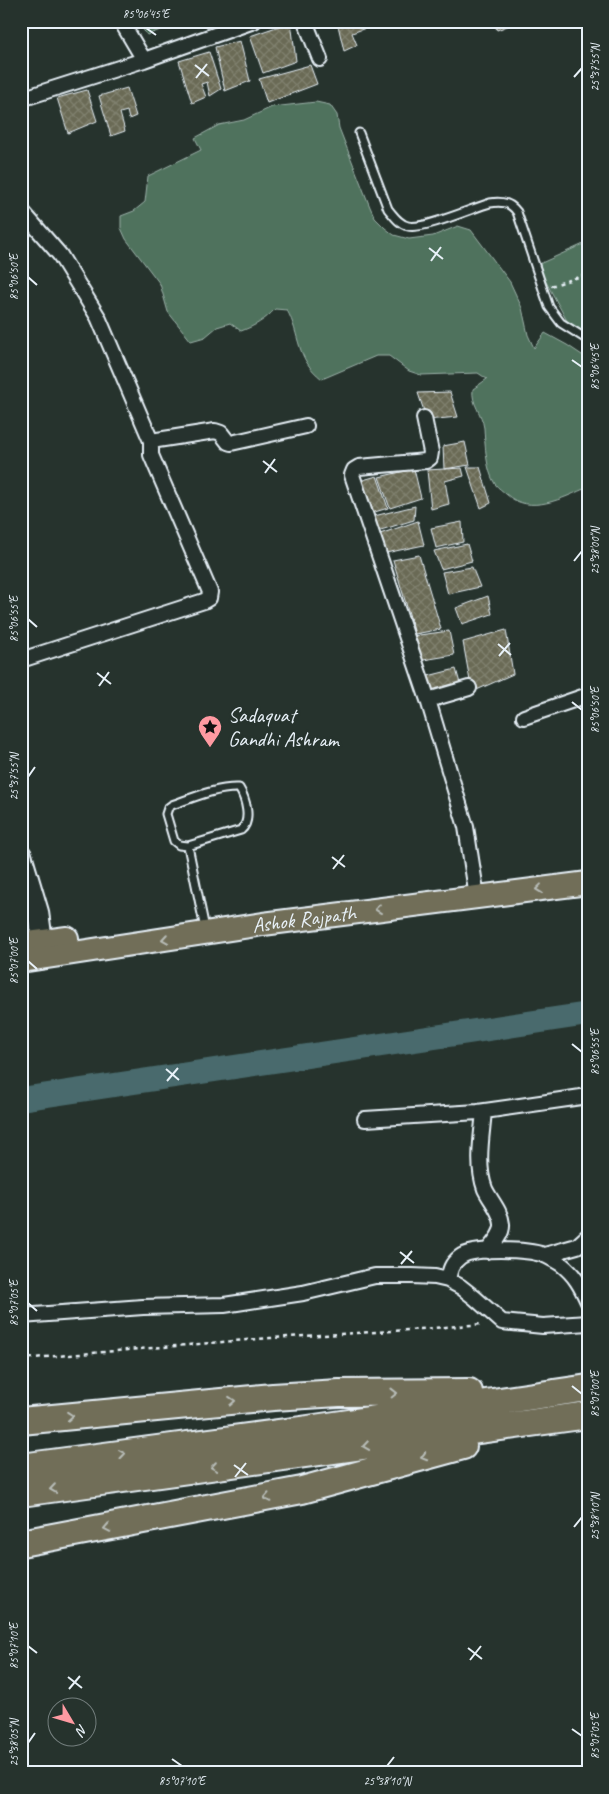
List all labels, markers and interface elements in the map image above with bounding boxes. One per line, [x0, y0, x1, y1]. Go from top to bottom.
text: 85°06'45"E [123, 6, 171, 22]
text: 25°37'55"N [587, 43, 603, 92]
text: 85°06'50"E [6, 252, 22, 300]
text: 85°06'45"E [587, 342, 603, 390]
text: 25°38'00"N [587, 526, 603, 575]
text: 85°06'55"E [6, 594, 22, 642]
text: 85°06'50"E [587, 685, 603, 733]
place label: Sadaquat Gandhi Ashram [228, 702, 341, 752]
place icon: Sadaquat Gandhi Ashram [197, 714, 223, 748]
text: 25°37'55"N [6, 752, 22, 801]
one-way arrow [535, 883, 543, 894]
street label: Ashok Rajpath [250, 899, 358, 939]
one-way arrow [374, 903, 382, 914]
one-way arrow [161, 933, 170, 943]
text: 85°07'00"E [6, 936, 22, 984]
text: 85°06'55"E [587, 1027, 603, 1075]
text: 85°07'05"E [6, 1278, 22, 1326]
text: 85°07'00"E [587, 1369, 603, 1417]
one-way arrow [390, 1387, 398, 1398]
one-way arrow [228, 1396, 236, 1407]
one-way arrow [66, 1411, 74, 1422]
one-way arrow [362, 1440, 370, 1451]
one-way arrow [117, 1449, 126, 1459]
one-way arrow [420, 1451, 428, 1462]
one-way arrow [209, 1461, 217, 1472]
one-way arrow [48, 1483, 57, 1493]
one-way arrow [262, 1492, 271, 1503]
text: 25°38'10"N [587, 1492, 603, 1541]
one-way arrow [103, 1523, 112, 1533]
text: 85°07'10"E [6, 1621, 22, 1669]
north arrow [48, 1696, 98, 1746]
text: 85°07'05"E [587, 1711, 603, 1759]
text: 25°38'05"N [6, 1718, 22, 1767]
text: N [71, 1721, 91, 1740]
text: 85°07'10"E [159, 1773, 207, 1789]
text: 25°38'10"N [363, 1773, 412, 1789]

